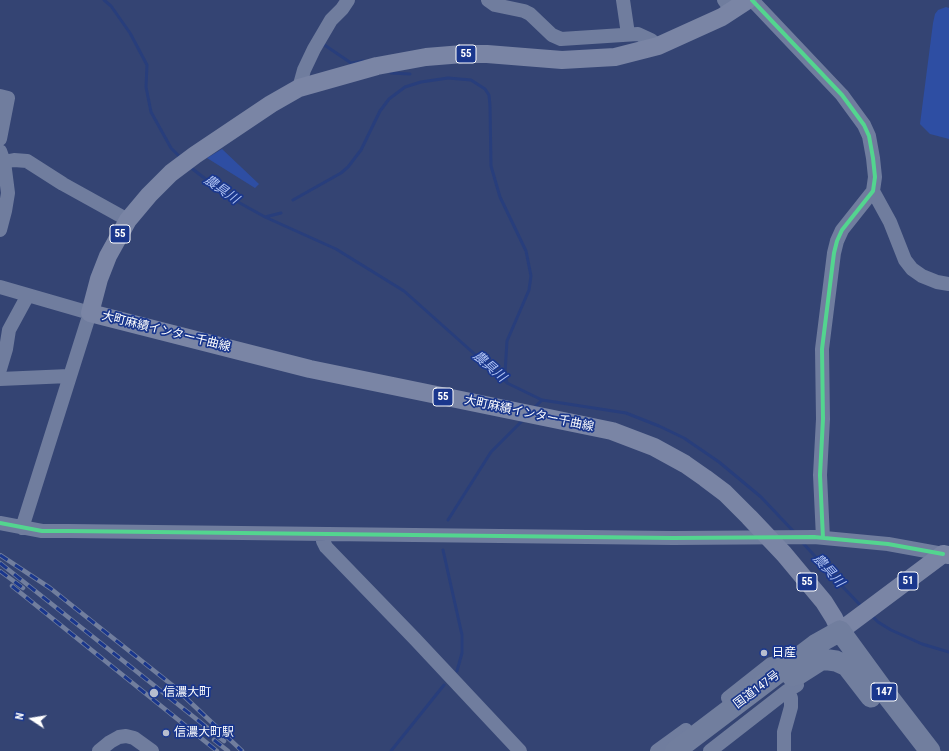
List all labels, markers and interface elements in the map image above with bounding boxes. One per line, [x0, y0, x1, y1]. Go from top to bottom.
road number: 55 [456, 45, 476, 63]
water label: 農具川 [201, 172, 241, 208]
road number: 55 [110, 225, 130, 243]
street label: 大町麻績インター千曲線 [100, 309, 232, 355]
water label: 農具川 [469, 348, 509, 386]
road number: 55 [433, 388, 453, 406]
street label: 大町麻績インター千曲線 [463, 393, 595, 435]
water label: 農具川 [809, 551, 847, 591]
road number: 51 [898, 572, 918, 590]
road number: 55 [797, 573, 817, 591]
place label: 日産 [772, 646, 796, 660]
marker: 日産 [759, 648, 769, 658]
street label: 国道147号 [731, 668, 783, 712]
road number: 147 [871, 683, 897, 701]
place label: 信濃大町 [163, 686, 211, 700]
marker: 信濃大町 [148, 687, 160, 699]
north arrow [12, 699, 52, 739]
text: N [13, 712, 27, 721]
place label: 信濃大町駅 [174, 726, 234, 740]
marker: 信濃大町駅 [161, 728, 171, 738]

